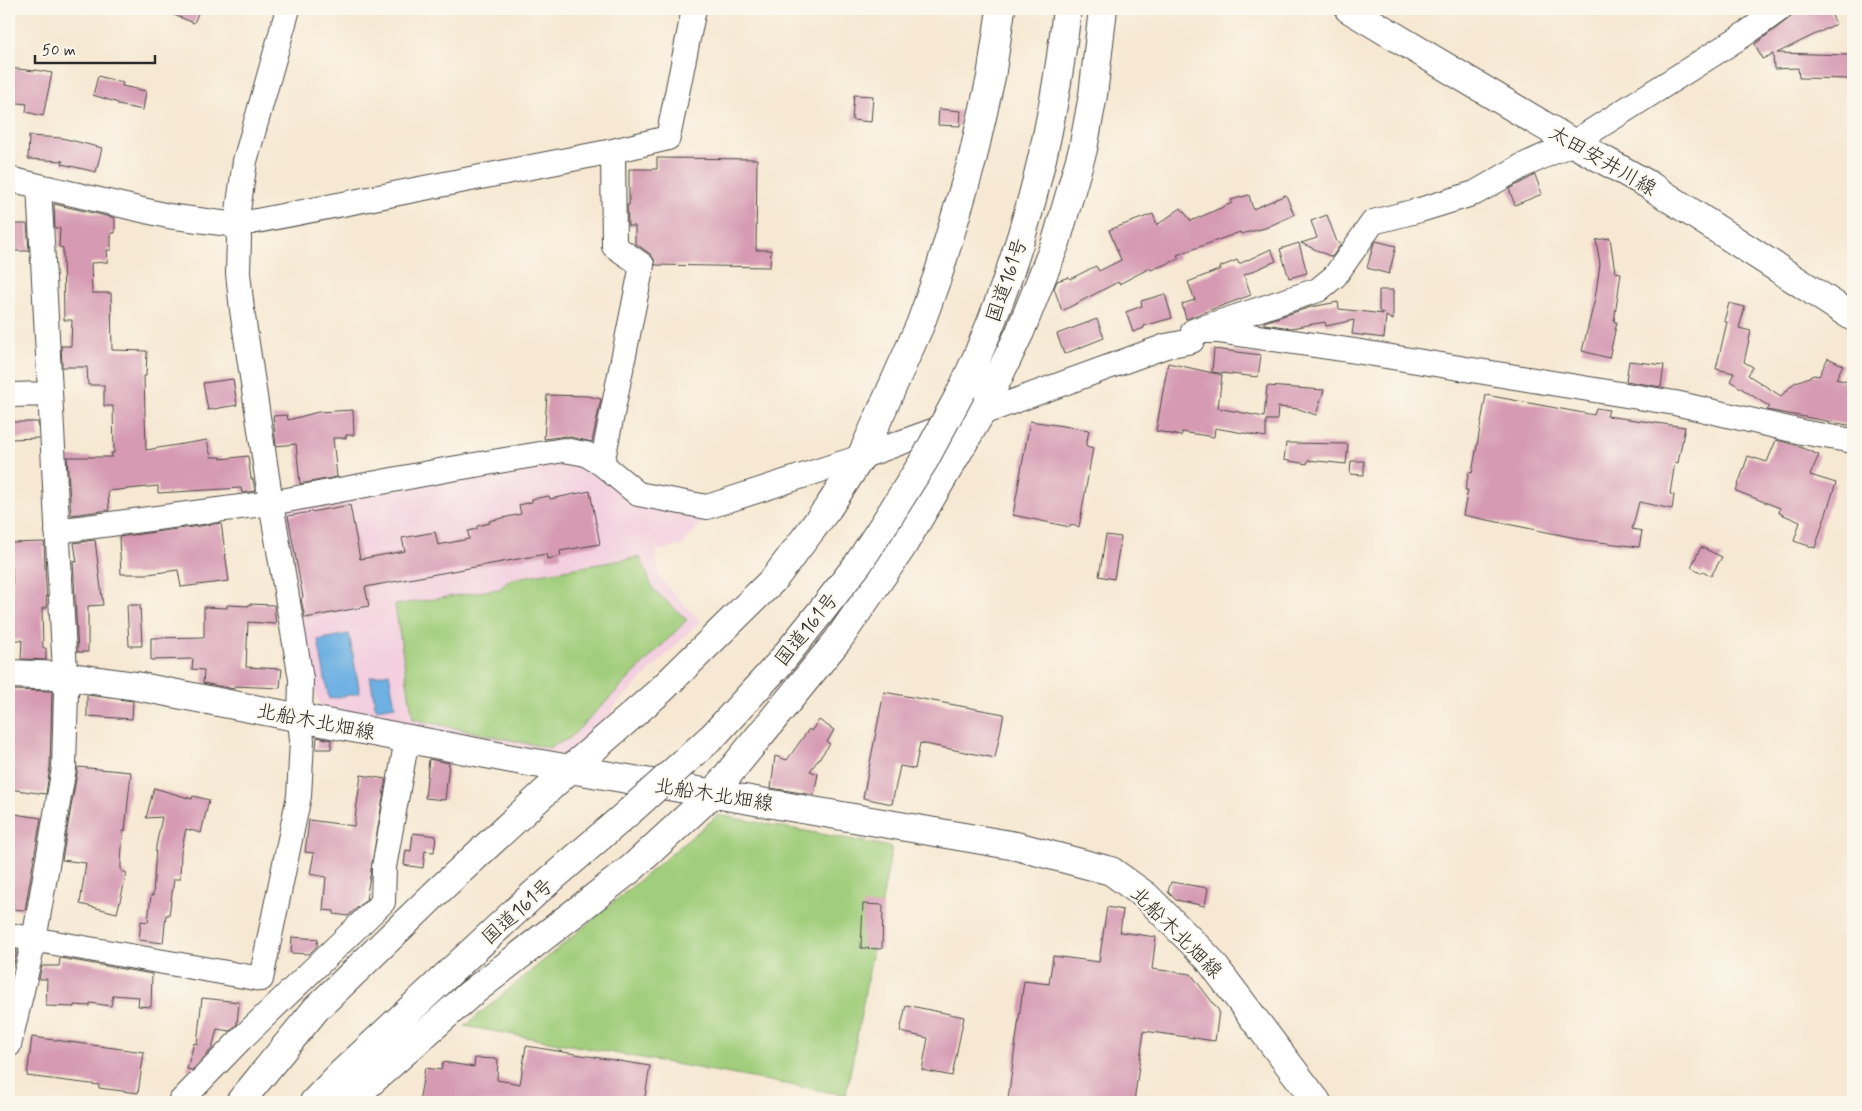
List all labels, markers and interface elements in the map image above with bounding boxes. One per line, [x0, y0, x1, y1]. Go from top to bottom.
scale bar [35, 32, 155, 64]
text: 50 m [42, 41, 76, 61]
street label: 太田安井川線 [1544, 120, 1661, 203]
street label: 国道161号 [980, 235, 1034, 326]
street label: 国道161号 [769, 587, 845, 673]
street label: 北船木北畑線 [254, 698, 377, 747]
street label: 北船木北畑線 [652, 773, 775, 818]
street label: 国道161号 [476, 873, 560, 952]
street label: 北船木北畑線 [1124, 881, 1228, 985]

